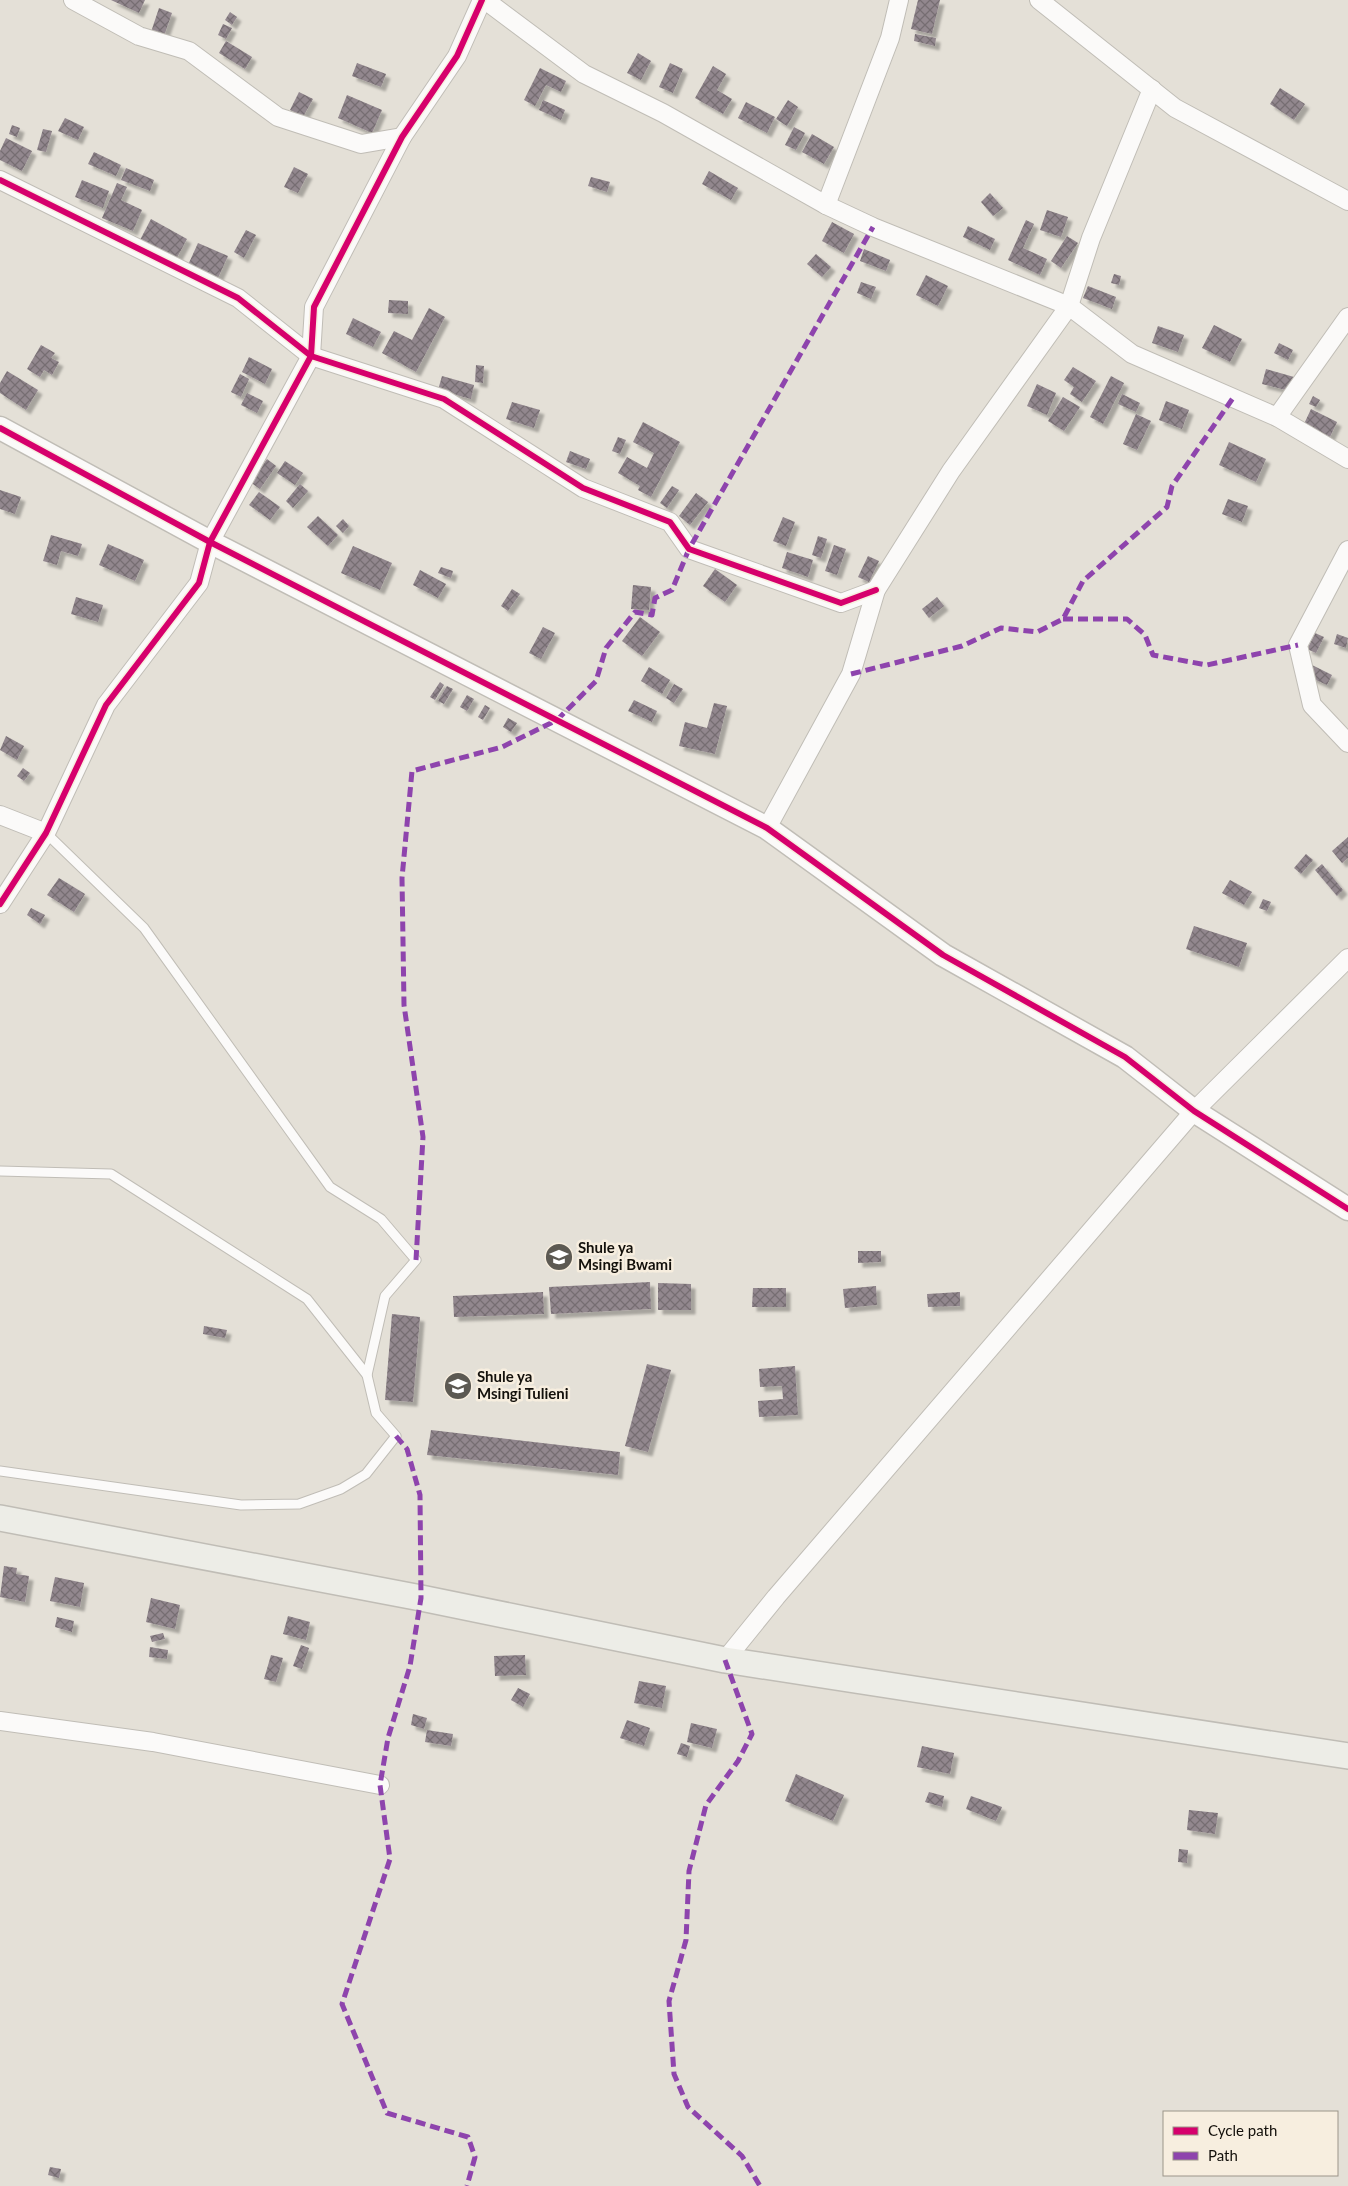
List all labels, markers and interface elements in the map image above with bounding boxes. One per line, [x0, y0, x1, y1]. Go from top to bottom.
place label: Shule ya Msingi Bwami [578, 1238, 672, 1273]
school or university icon: Shule ya Msingi Bwami [544, 1242, 574, 1272]
place label: Shule ya Msingi Tulieni [477, 1367, 569, 1402]
school or university icon: Shule ya Msingi Tulieni [443, 1371, 473, 1401]
legend [1163, 2111, 1338, 2176]
text: Cycle path [1208, 2121, 1277, 2139]
text: Path [1208, 2146, 1238, 2164]

